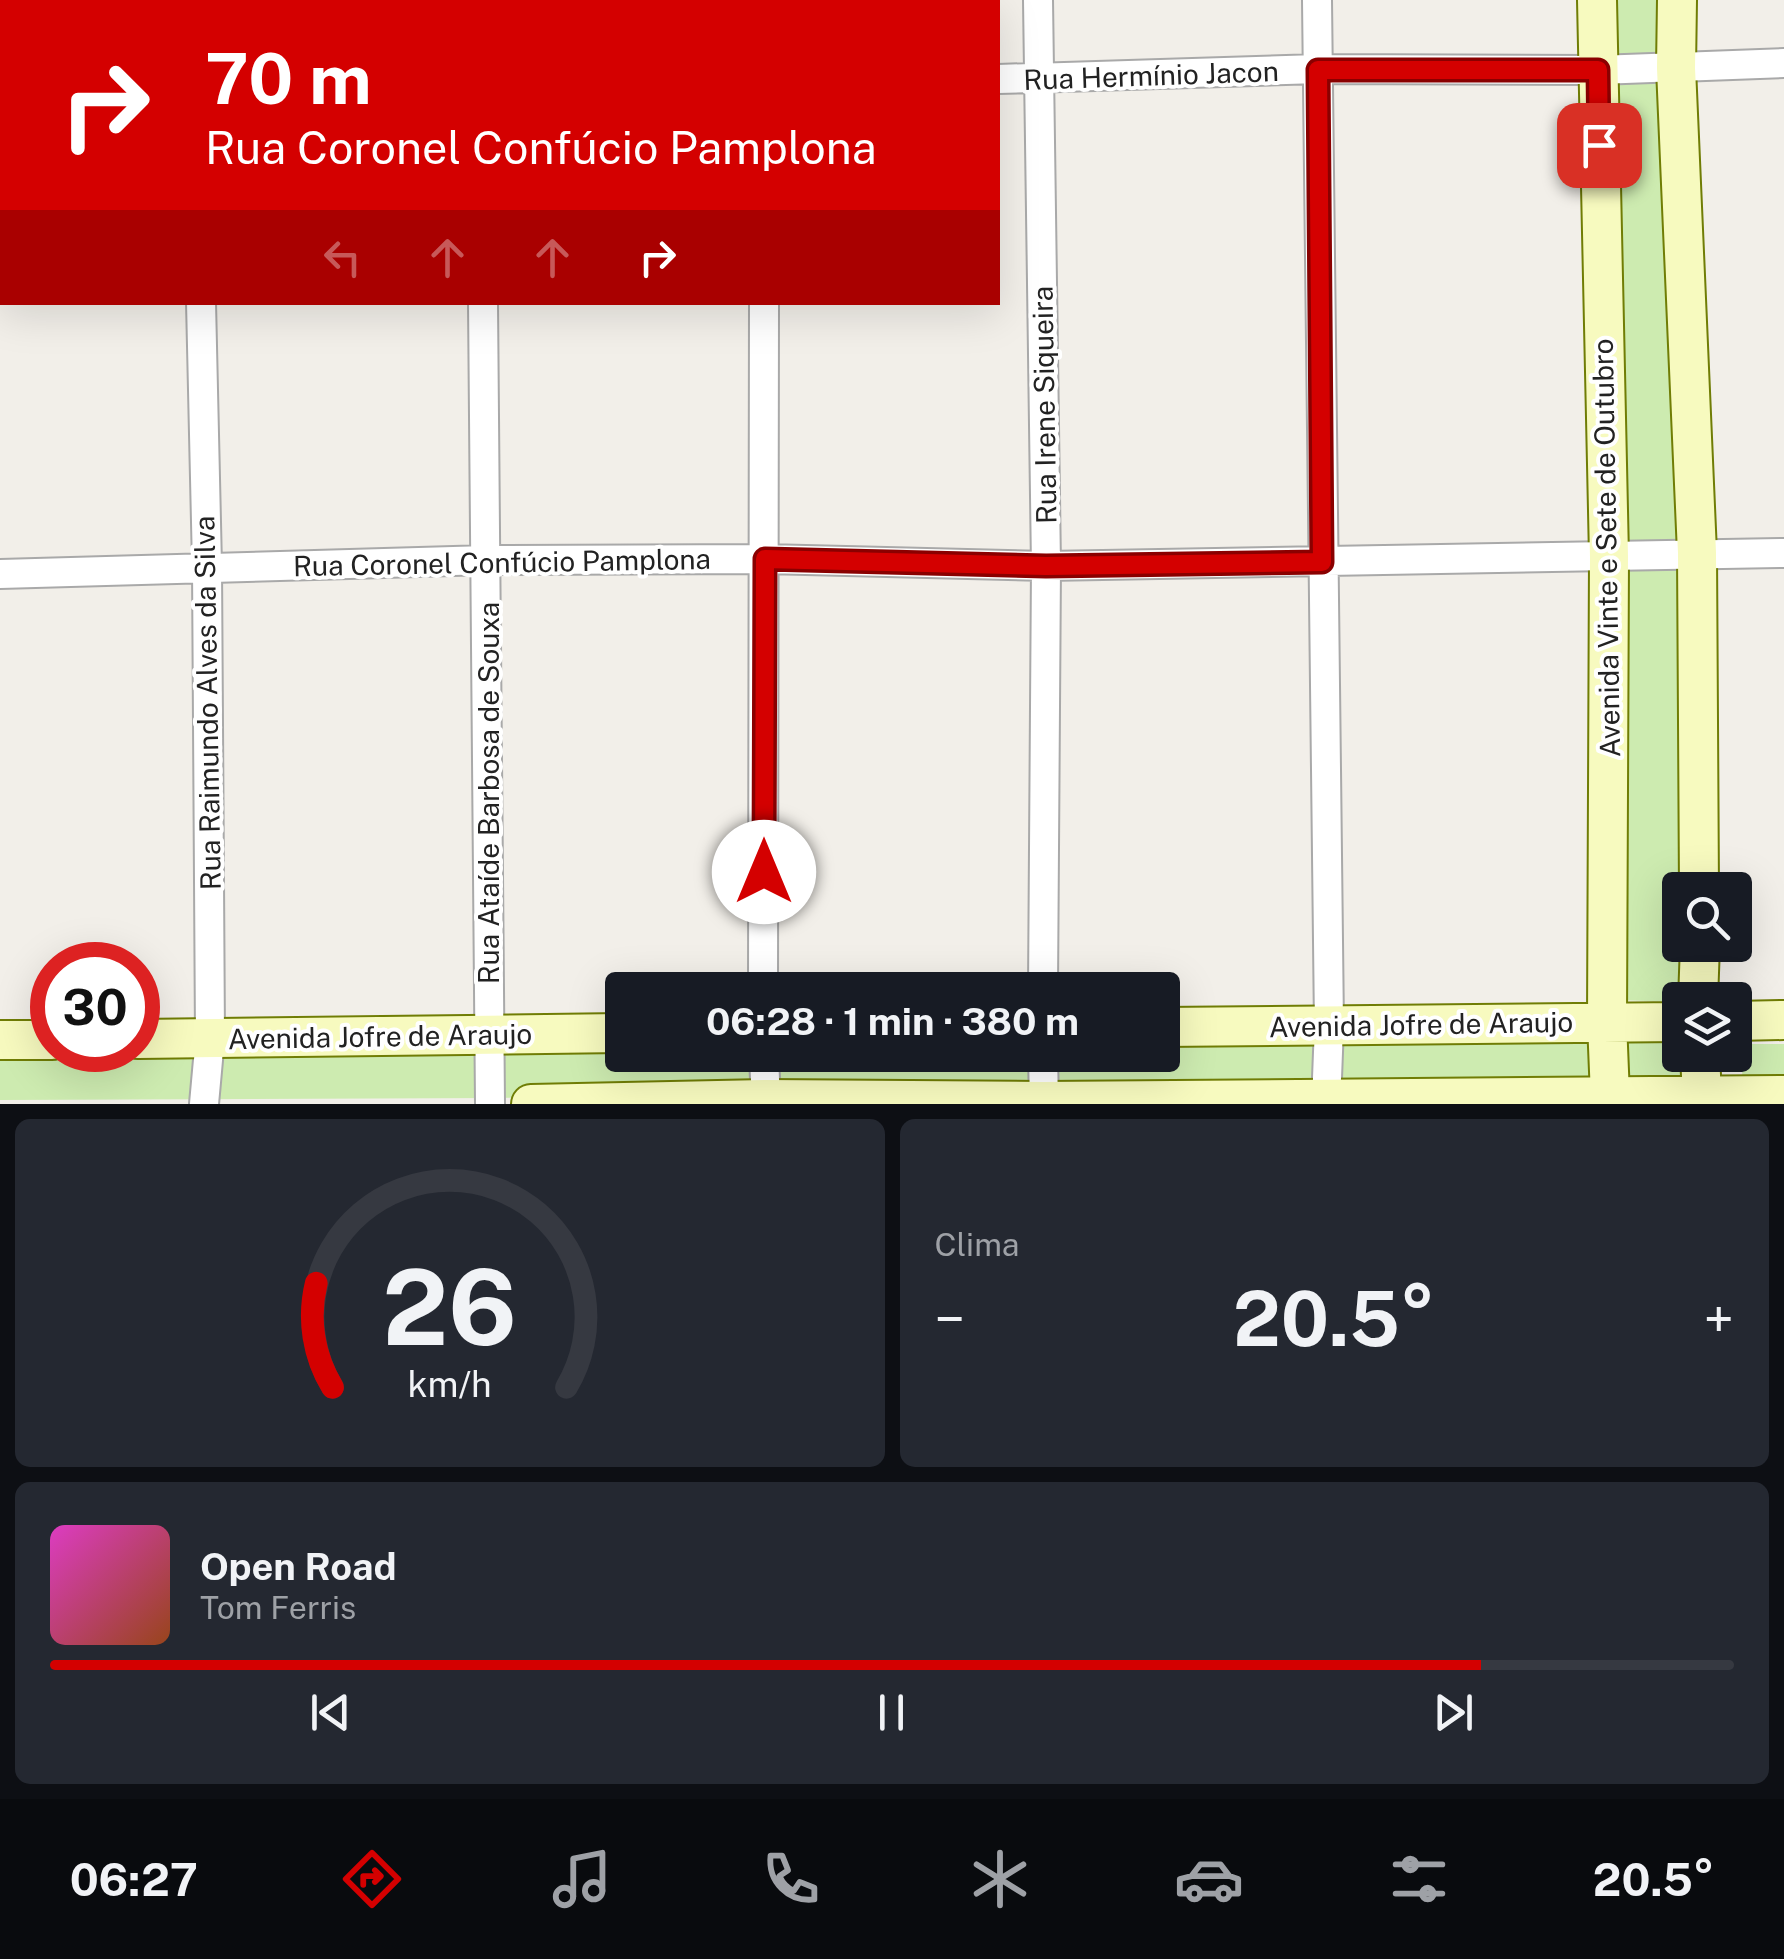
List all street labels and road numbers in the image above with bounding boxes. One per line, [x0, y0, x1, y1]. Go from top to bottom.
street label: Rua Hermínio Jacon [1023, 54, 1279, 96]
street label: Rua Irene Siqueira [1025, 286, 1063, 524]
street label: Avenida Vinte e Sete de Outubro [1586, 338, 1626, 758]
street label: Rua Raimundo Alves da Silva [187, 516, 227, 890]
street label: Rua Coronel Confúcio Pamplona [293, 542, 711, 582]
street label: Rua Ataíde Barbosa de Souxa [472, 602, 505, 984]
street label: Avenida Jofre de Araujo [1268, 1005, 1574, 1043]
street label: Avenida Jofre de Araujo [227, 1017, 533, 1055]

